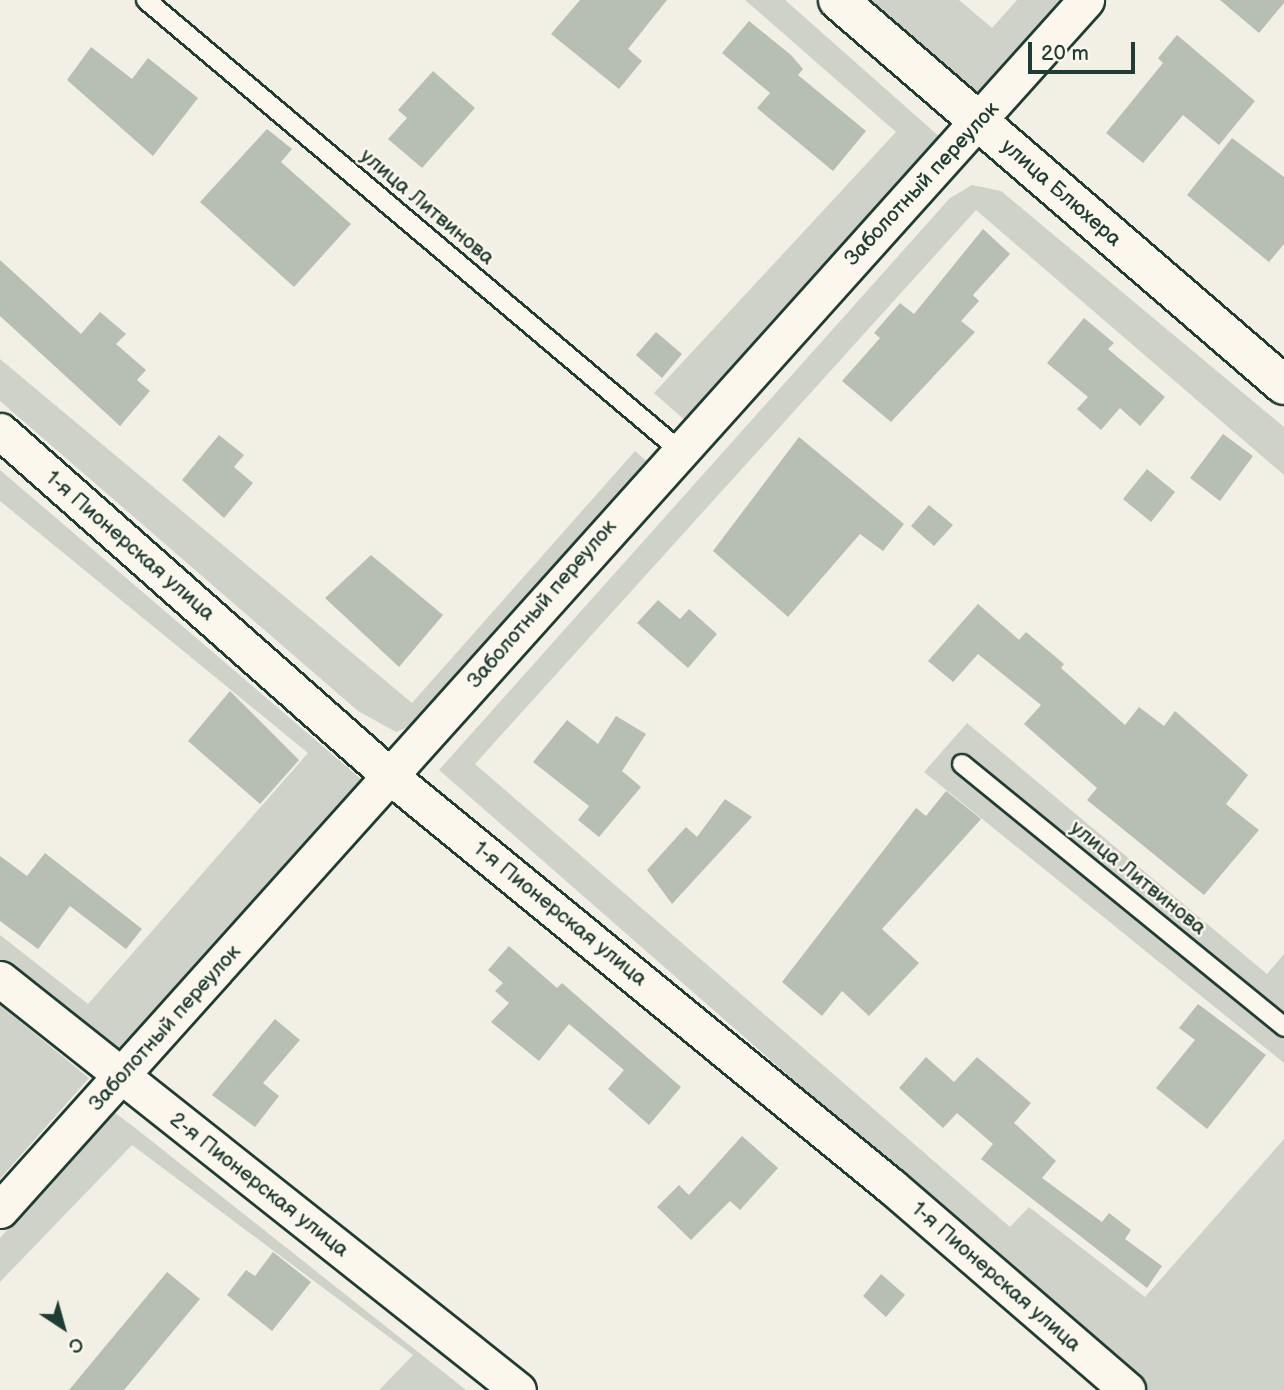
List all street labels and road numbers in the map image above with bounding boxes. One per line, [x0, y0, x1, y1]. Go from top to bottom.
street label: Заболотный переулок [839, 97, 1005, 271]
street label: улица Блюхера [996, 134, 1126, 252]
street label: улица Литвинова [355, 143, 499, 271]
street label: 1-я Пионерская улица [40, 466, 220, 626]
street label: Заболотный переулок [462, 515, 622, 693]
street label: улица Литвинова [1065, 815, 1211, 941]
street label: 1-я Пионерская улица [468, 836, 652, 992]
street label: Заболотный переулок [84, 940, 246, 1116]
street label: 2-я Пионерская улица [164, 1107, 354, 1263]
street label: 1-я Пионерская улица [906, 1197, 1086, 1357]

